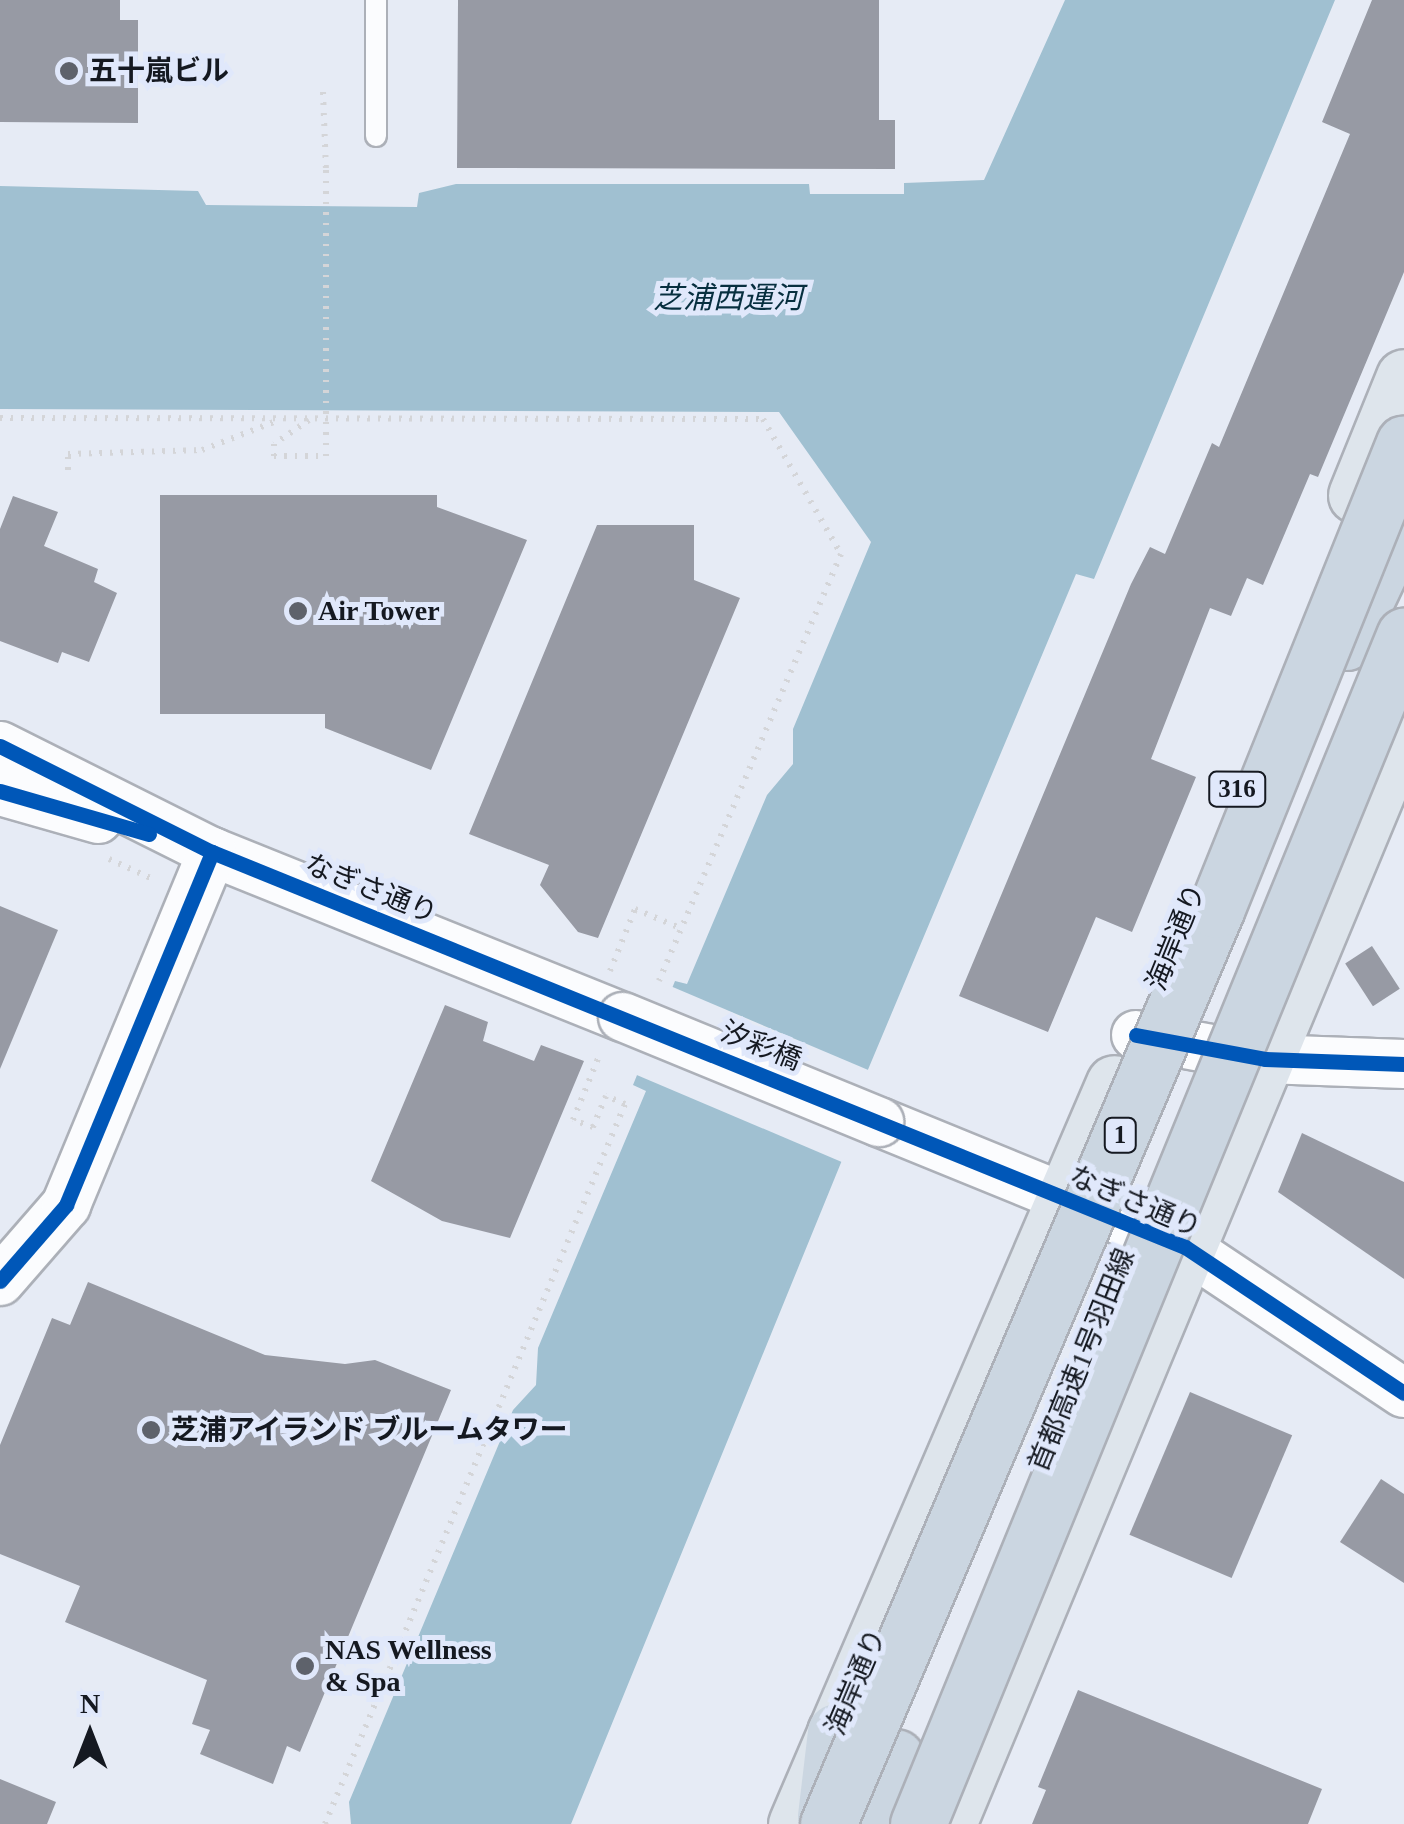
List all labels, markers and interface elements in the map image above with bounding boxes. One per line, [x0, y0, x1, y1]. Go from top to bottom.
place label: 五十嵐ビル [89, 54, 229, 88]
marker: 五十嵐ビル [58, 60, 80, 82]
water label: 芝浦西運河 [653, 280, 803, 316]
place label: Air Tower [318, 594, 441, 628]
marker: Air Tower [287, 600, 309, 622]
road number: 316 [1207, 769, 1267, 809]
street label: なぎさ通り [300, 847, 442, 931]
street label: 海岸通り [1139, 879, 1213, 995]
street label: 汐彩橋 [716, 1015, 806, 1077]
road number: 1 [1102, 1115, 1138, 1155]
street label: なぎさ通り [1064, 1159, 1206, 1245]
street label: 首都高速1号羽田線 [1022, 1243, 1142, 1477]
place label: 芝浦アイランド ブルームタワー [171, 1413, 570, 1447]
marker: 芝浦アイランド ブルームタワー [140, 1419, 162, 1441]
street label: 海岸通り [819, 1624, 893, 1740]
place label: NAS Wellness & Spa [325, 1633, 492, 1699]
marker: NAS Wellness & Spa [294, 1655, 316, 1677]
north arrow [40, 1684, 140, 1784]
text: N [80, 1688, 100, 1719]

